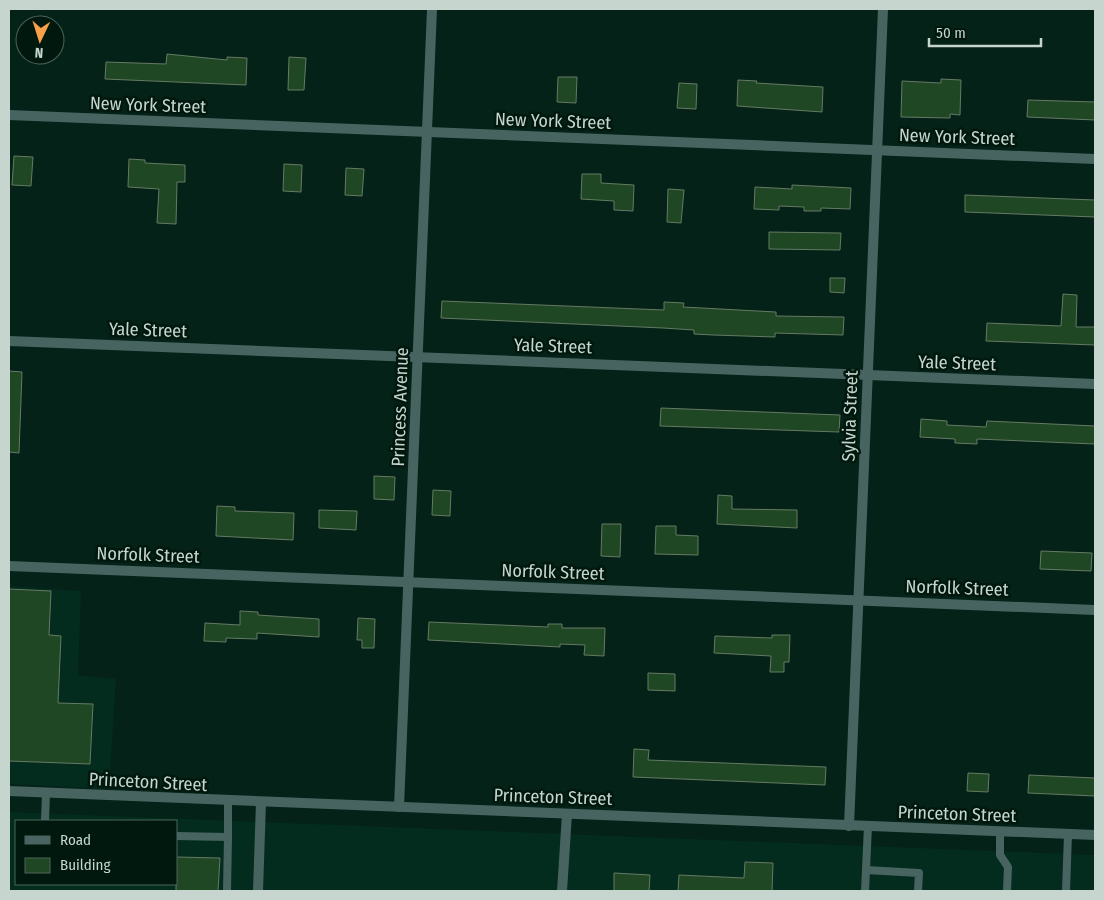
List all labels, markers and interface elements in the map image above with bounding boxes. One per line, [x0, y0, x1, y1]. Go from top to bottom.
north arrow [15, 15, 65, 65]
scale bar [929, 15, 1042, 47]
text: 50 m [936, 24, 966, 42]
text: N [34, 44, 44, 61]
street label: New York Street [89, 92, 207, 118]
street label: New York Street [494, 108, 612, 134]
street label: New York Street [898, 124, 1016, 150]
street label: Yale Street [109, 318, 188, 342]
street label: Yale Street [514, 334, 593, 358]
street label: Princess Avenue [387, 347, 413, 467]
street label: Yale Street [918, 351, 997, 375]
street label: Sylvia Street [837, 370, 863, 462]
street label: Norfolk Street [96, 542, 200, 568]
street label: Norfolk Street [501, 559, 605, 585]
street label: Norfolk Street [905, 575, 1009, 601]
street label: Princeton Street [88, 768, 208, 796]
street label: Princeton Street [493, 784, 613, 810]
street label: Princeton Street [897, 801, 1017, 827]
legend [15, 820, 178, 885]
text: Road [60, 831, 91, 849]
text: Building [60, 856, 111, 874]

